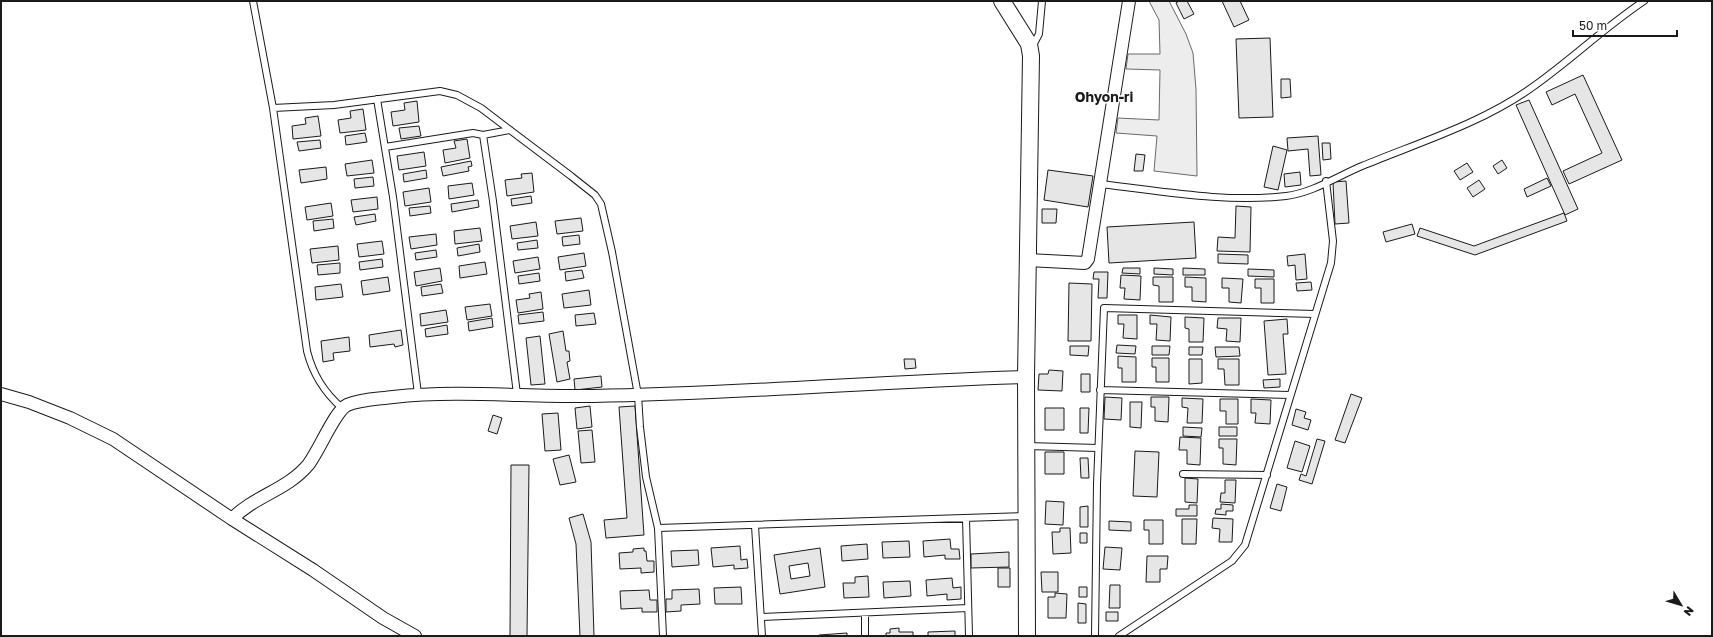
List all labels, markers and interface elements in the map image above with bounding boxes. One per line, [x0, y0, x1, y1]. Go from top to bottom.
scale bar [1573, 12, 1677, 38]
text: 50 m [1579, 18, 1607, 33]
district label: Ohyon-ri [1075, 88, 1133, 105]
north arrow [1661, 585, 1701, 625]
text: N [1682, 604, 1697, 619]

